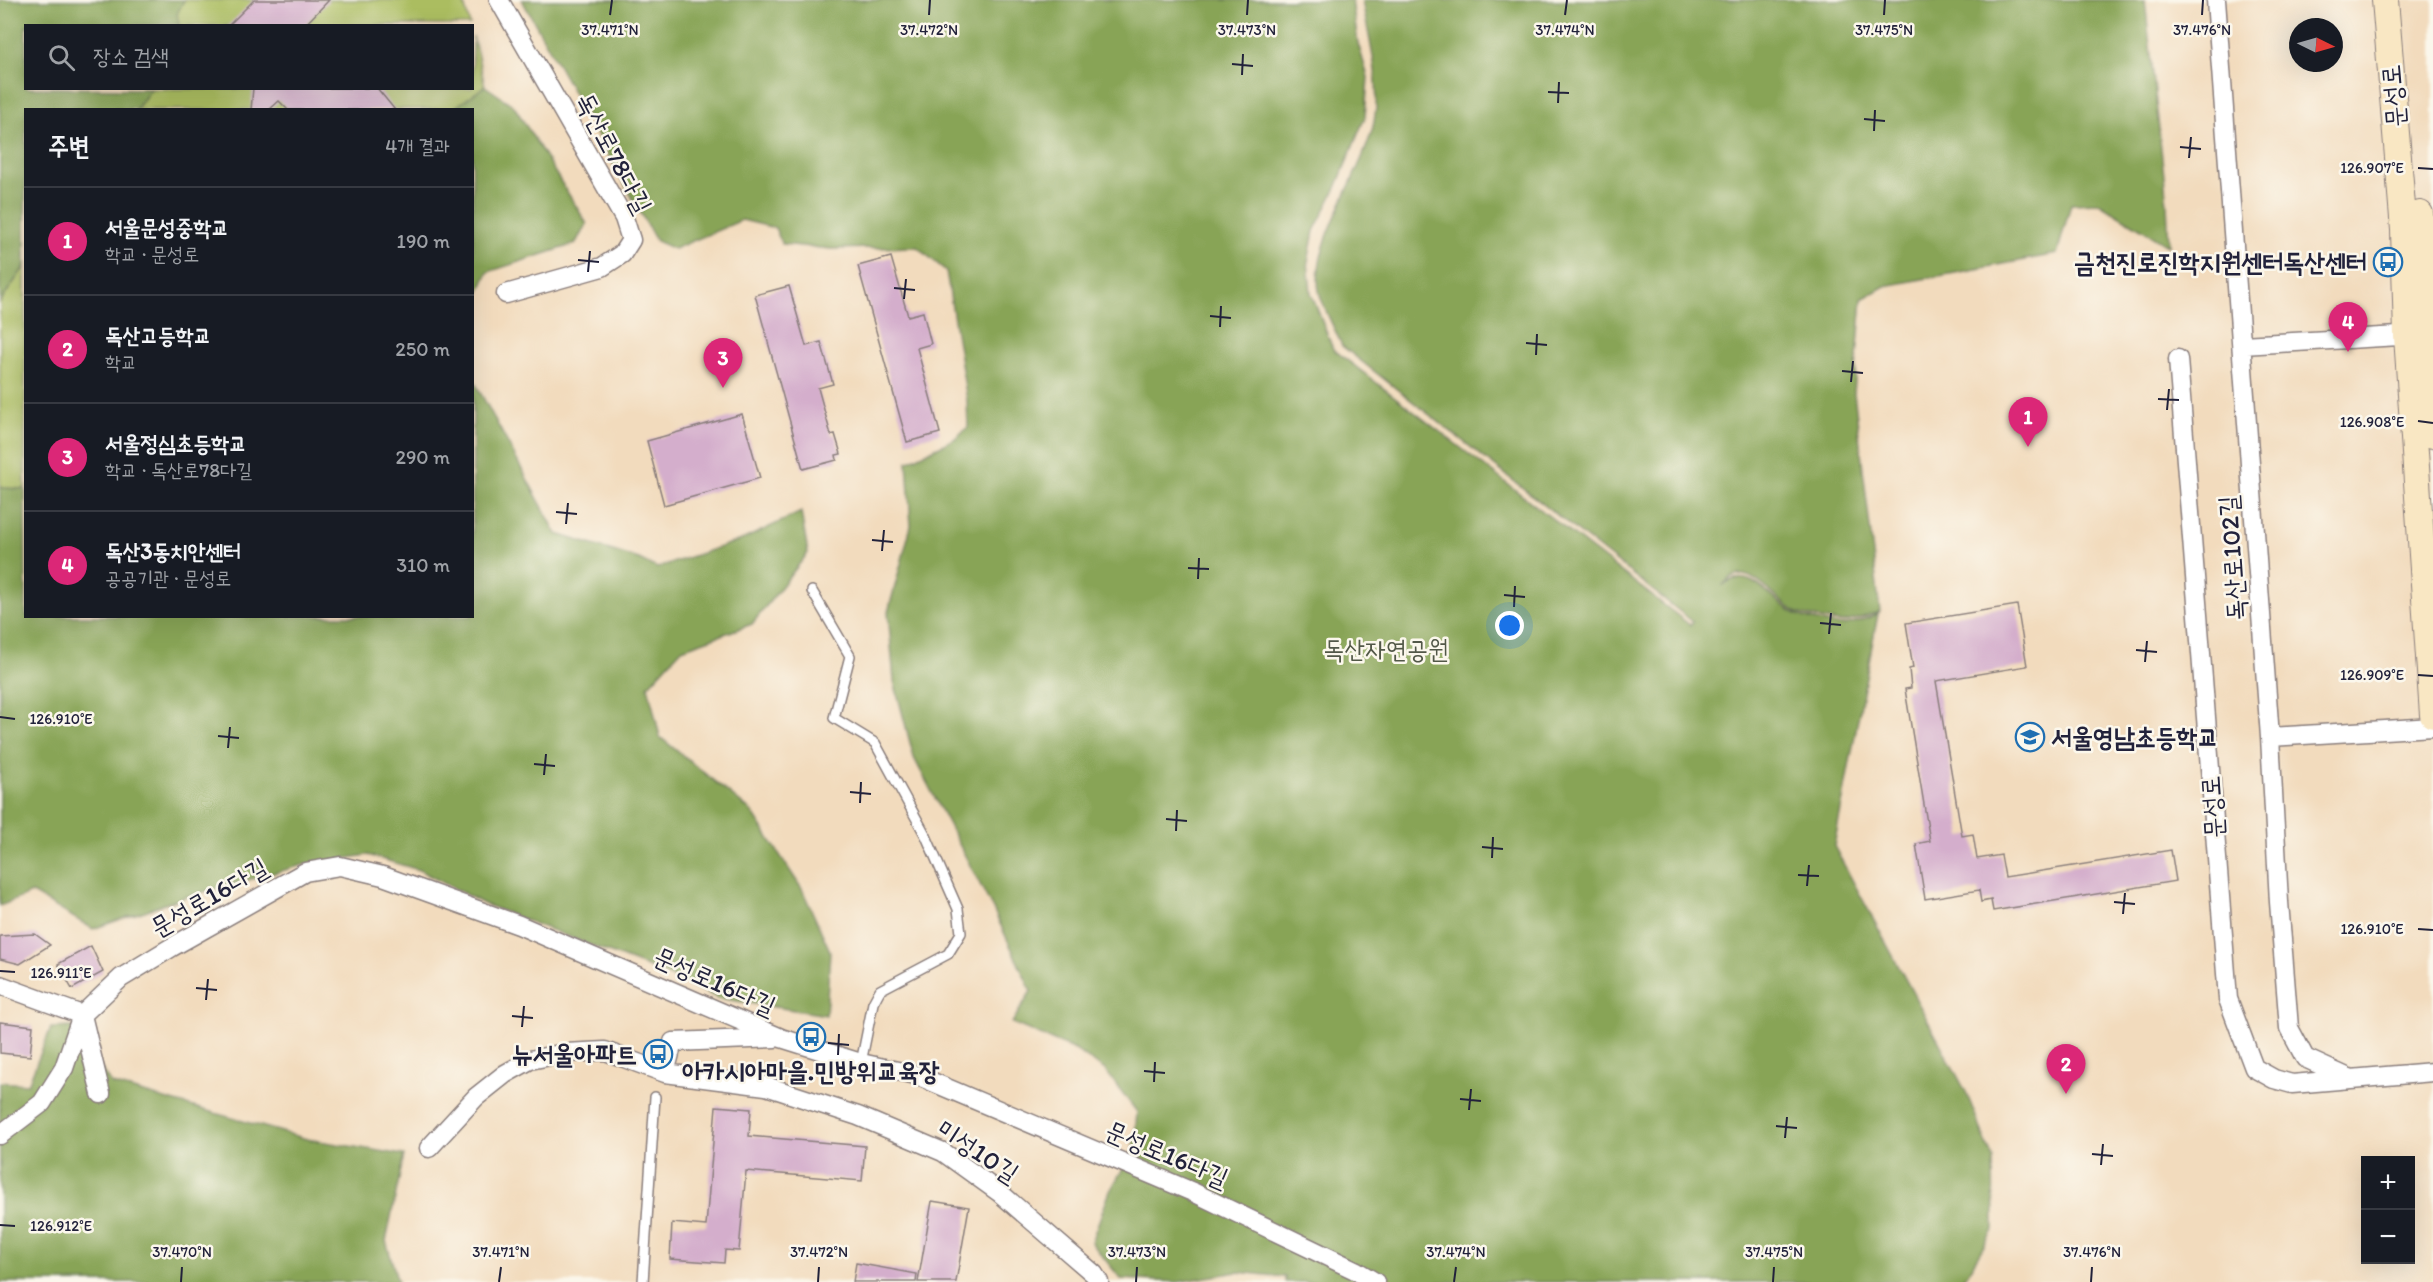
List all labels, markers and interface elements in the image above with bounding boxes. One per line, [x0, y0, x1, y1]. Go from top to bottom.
north arrow [2289, 18, 2343, 72]
text: 37.471°N [581, 21, 639, 39]
text: 37.472°N [900, 21, 958, 39]
text: 37.473°N [1218, 21, 1276, 39]
text: 37.474°N [1535, 21, 1595, 39]
text: 37.475°N [1855, 21, 1913, 39]
text: 37.476°N [2173, 21, 2231, 39]
search box [24, 24, 474, 90]
icon: search [45, 41, 78, 74]
text: 장소 검색 [93, 43, 169, 70]
street label: 문성로 [2374, 63, 2412, 129]
street label: 독산로78다길 [569, 87, 659, 219]
text: 주변 [48, 130, 90, 162]
text: 4개 결과 [385, 134, 450, 158]
text: 126.907°E [2340, 159, 2404, 177]
text: 서울문성중학교 [105, 214, 229, 241]
text: 1 [63, 229, 72, 253]
text: 190 m [397, 229, 450, 253]
text: 학교 · 문성로 [105, 242, 199, 266]
place label: 금천진로진학지원센터독산센터 [2074, 246, 2367, 278]
bus stop icon: 금천진로진학지원센터독산센터 [2372, 246, 2404, 278]
pin: 4 [2328, 302, 2368, 352]
text: 독산고등학교 [105, 322, 211, 349]
text: 2 [62, 337, 73, 361]
text: 250 m [395, 337, 450, 361]
pin: 3 [704, 338, 742, 388]
text: 학교 [105, 350, 137, 374]
pin: 1 [2008, 398, 2048, 447]
text: 126.908°E [2340, 413, 2404, 431]
text: 서울정심초등학교 [105, 430, 247, 457]
text: 3 [62, 445, 73, 469]
text: 290 m [395, 445, 450, 469]
text: 학교 · 독산로78다길 [105, 458, 252, 482]
street label: 독산로102길 [2212, 494, 2252, 622]
text: 독산3동치안센터 [105, 538, 241, 565]
text: 4 [61, 553, 74, 577]
text: 310 m [396, 553, 450, 577]
text: 공공기관 · 문성로 [105, 566, 231, 590]
your location [1495, 611, 1524, 640]
park label: 독산자연공원 [1323, 633, 1449, 665]
text: 126.909°E [2340, 666, 2404, 684]
text: 126.910°E [29, 710, 93, 728]
school or university icon: 서울영남초등학교 [2014, 721, 2046, 753]
place label: 서울영남초등학교 [2051, 721, 2218, 753]
street label: 문성로 [2194, 775, 2230, 839]
street label: 문성로16다길 [145, 851, 274, 943]
text: 126.910°E [2340, 920, 2404, 938]
street label: 문성로16다길 [649, 940, 781, 1022]
text: 126.911°E [31, 964, 91, 982]
bus stop icon: 아카시아마을.민방위교육장 [795, 1021, 827, 1053]
place label: 뉴서울아파트 [511, 1038, 637, 1070]
bus stop icon: 뉴서울아파트 [642, 1038, 674, 1070]
pin: 2 [2046, 1044, 2086, 1094]
place label: 아카시아마을.민방위교육장 [682, 1055, 940, 1087]
street label: 미성10길 [931, 1113, 1025, 1189]
street label: 문성로16다길 [1101, 1114, 1233, 1194]
map controls [2361, 1156, 2415, 1264]
button: + [2361, 1156, 2415, 1210]
button: − [2361, 1210, 2415, 1264]
text: 126.912°E [30, 1217, 92, 1235]
text: 37.470°N [152, 1243, 212, 1261]
text: 37.471°N [472, 1243, 530, 1261]
text: 37.472°N [790, 1243, 848, 1261]
text: 37.473°N [1108, 1243, 1166, 1261]
text: 37.474°N [1426, 1243, 1486, 1261]
text: 37.475°N [1745, 1243, 1803, 1261]
text: 37.476°N [2063, 1243, 2121, 1261]

